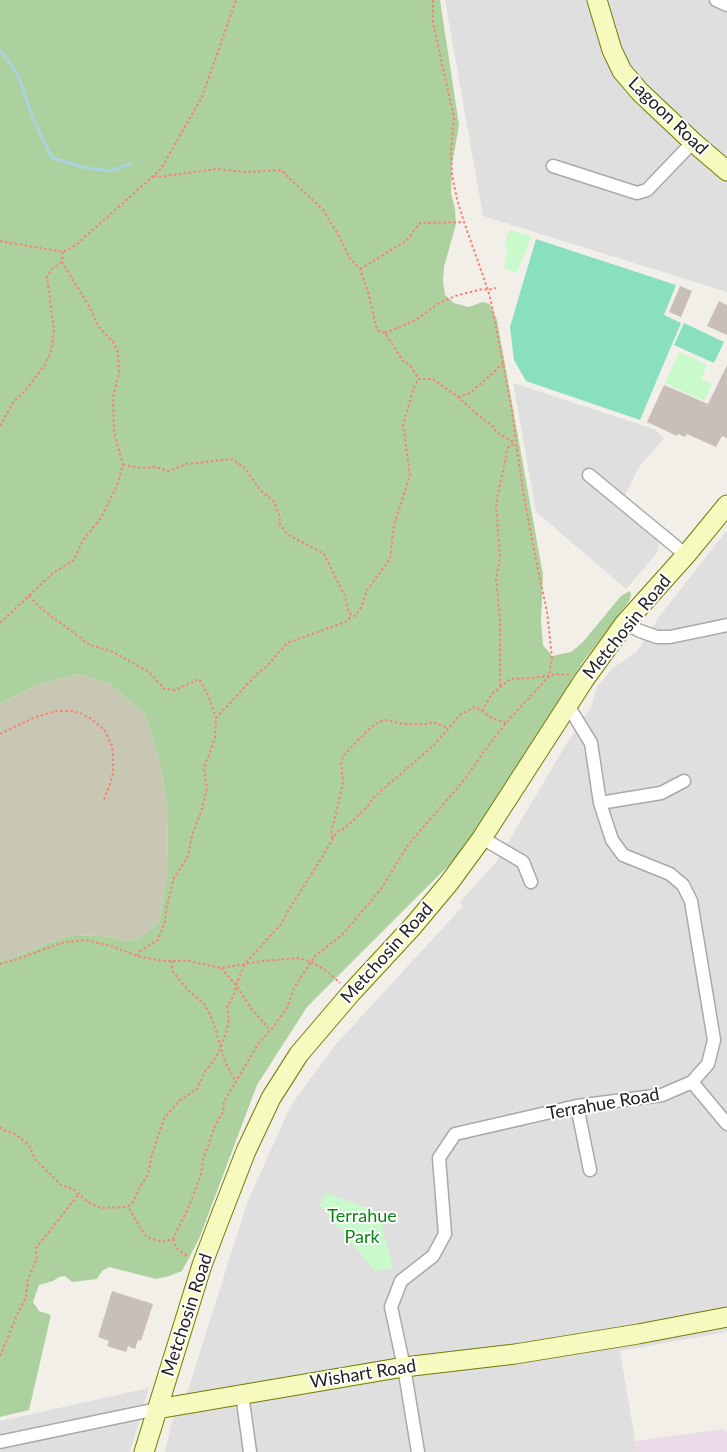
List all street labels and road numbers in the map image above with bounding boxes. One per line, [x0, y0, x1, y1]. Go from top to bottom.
street label: Lagoon Road [624, 73, 712, 159]
street label: Metchosin Road [578, 571, 676, 683]
street label: Metchosin Road [336, 898, 438, 1008]
street label: Terrahue Road [545, 1083, 661, 1125]
street label: Metchosin Road [157, 1251, 217, 1379]
street label: Wishart Road [308, 1355, 418, 1393]

